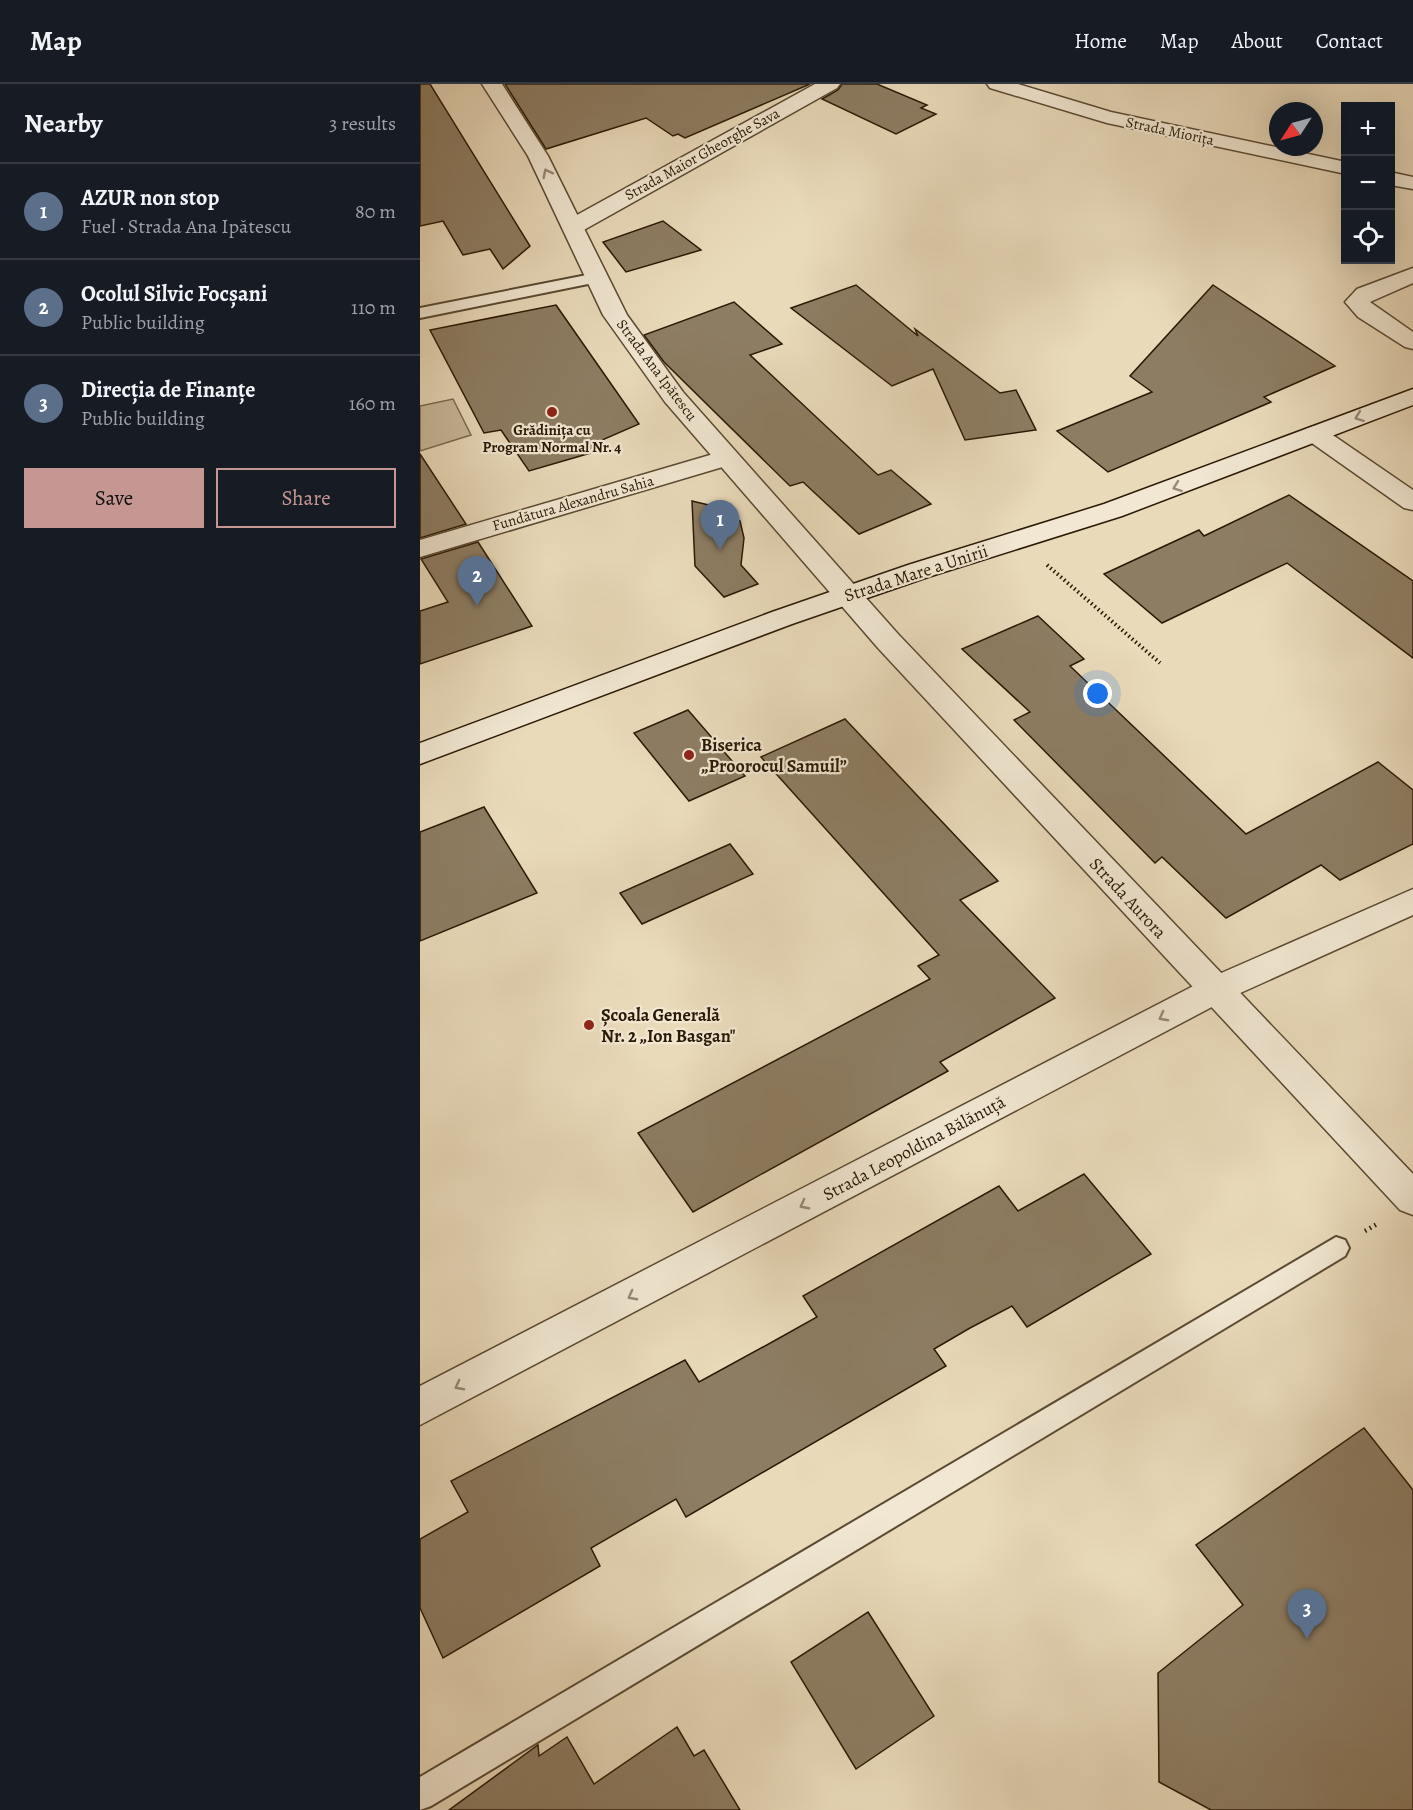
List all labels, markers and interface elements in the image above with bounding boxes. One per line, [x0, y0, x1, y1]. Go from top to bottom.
text: Map [30, 22, 82, 60]
text: Home [1074, 27, 1127, 55]
text: Map [1160, 27, 1198, 55]
text: About [1231, 27, 1283, 55]
text: Contact [1316, 27, 1383, 55]
north arrow [1269, 102, 1323, 156]
map controls [1341, 102, 1395, 264]
button: + [1341, 102, 1395, 156]
street label: Strada Maior Gheorghe Sava [621, 103, 783, 205]
text: Nearby [24, 106, 103, 141]
text: 3 results [329, 110, 396, 137]
street label: Strada Miorița [1124, 112, 1216, 150]
button: − [1341, 156, 1395, 210]
one-way arrow [543, 169, 555, 180]
text: AZUR non stop [81, 183, 219, 213]
text: 1 [40, 198, 47, 225]
text: 80 m [355, 198, 396, 225]
button: locate [1341, 210, 1395, 264]
text: Fuel · Strada Ana Ipătescu [81, 213, 291, 240]
text: Ocolul Silvic Focșani [81, 279, 267, 309]
text: 2 [39, 294, 48, 321]
text: 110 m [351, 294, 396, 321]
text: Public building [81, 309, 205, 336]
street label: Strada Ana Ipătescu [612, 315, 702, 426]
text: Direcția de Finanțe [81, 375, 256, 405]
text: 3 [39, 390, 48, 417]
text: 160 m [349, 390, 396, 417]
text: Public building [81, 405, 205, 432]
marker: Grădinița cu Program Normal Nr. 4 [545, 405, 559, 419]
one-way arrow [1354, 410, 1364, 423]
place label: Grădinița cu Program Normal Nr. 4 [483, 420, 621, 457]
button: Save [24, 468, 204, 528]
button: Share [216, 468, 396, 528]
street label: Fundătura Alexandru Sahia [490, 470, 656, 536]
one-way arrow [1172, 480, 1182, 493]
pin: 1 [700, 500, 740, 550]
street label: Strada Mare a Unirii [841, 538, 991, 608]
pin: 2 [458, 556, 496, 606]
your location [1083, 679, 1112, 708]
place label: Biserica „Proorocul Samuil” [701, 733, 847, 778]
marker: Biserica „Proorocul Samuil” [682, 748, 696, 762]
street label: Strada Aurora [1084, 852, 1172, 944]
place label: Școala Generală Nr. 2 „Ion Basgan" [601, 1003, 736, 1048]
one-way arrow [1158, 1010, 1169, 1022]
marker: Școala Generală Nr. 2 „Ion Basgan" [582, 1018, 596, 1032]
street label: Strada Leopoldina Bălănuță [818, 1089, 1010, 1206]
one-way arrow [800, 1198, 811, 1209]
one-way arrow [627, 1289, 638, 1300]
one-way arrow [454, 1379, 465, 1390]
pin: 3 [1288, 1590, 1326, 1639]

